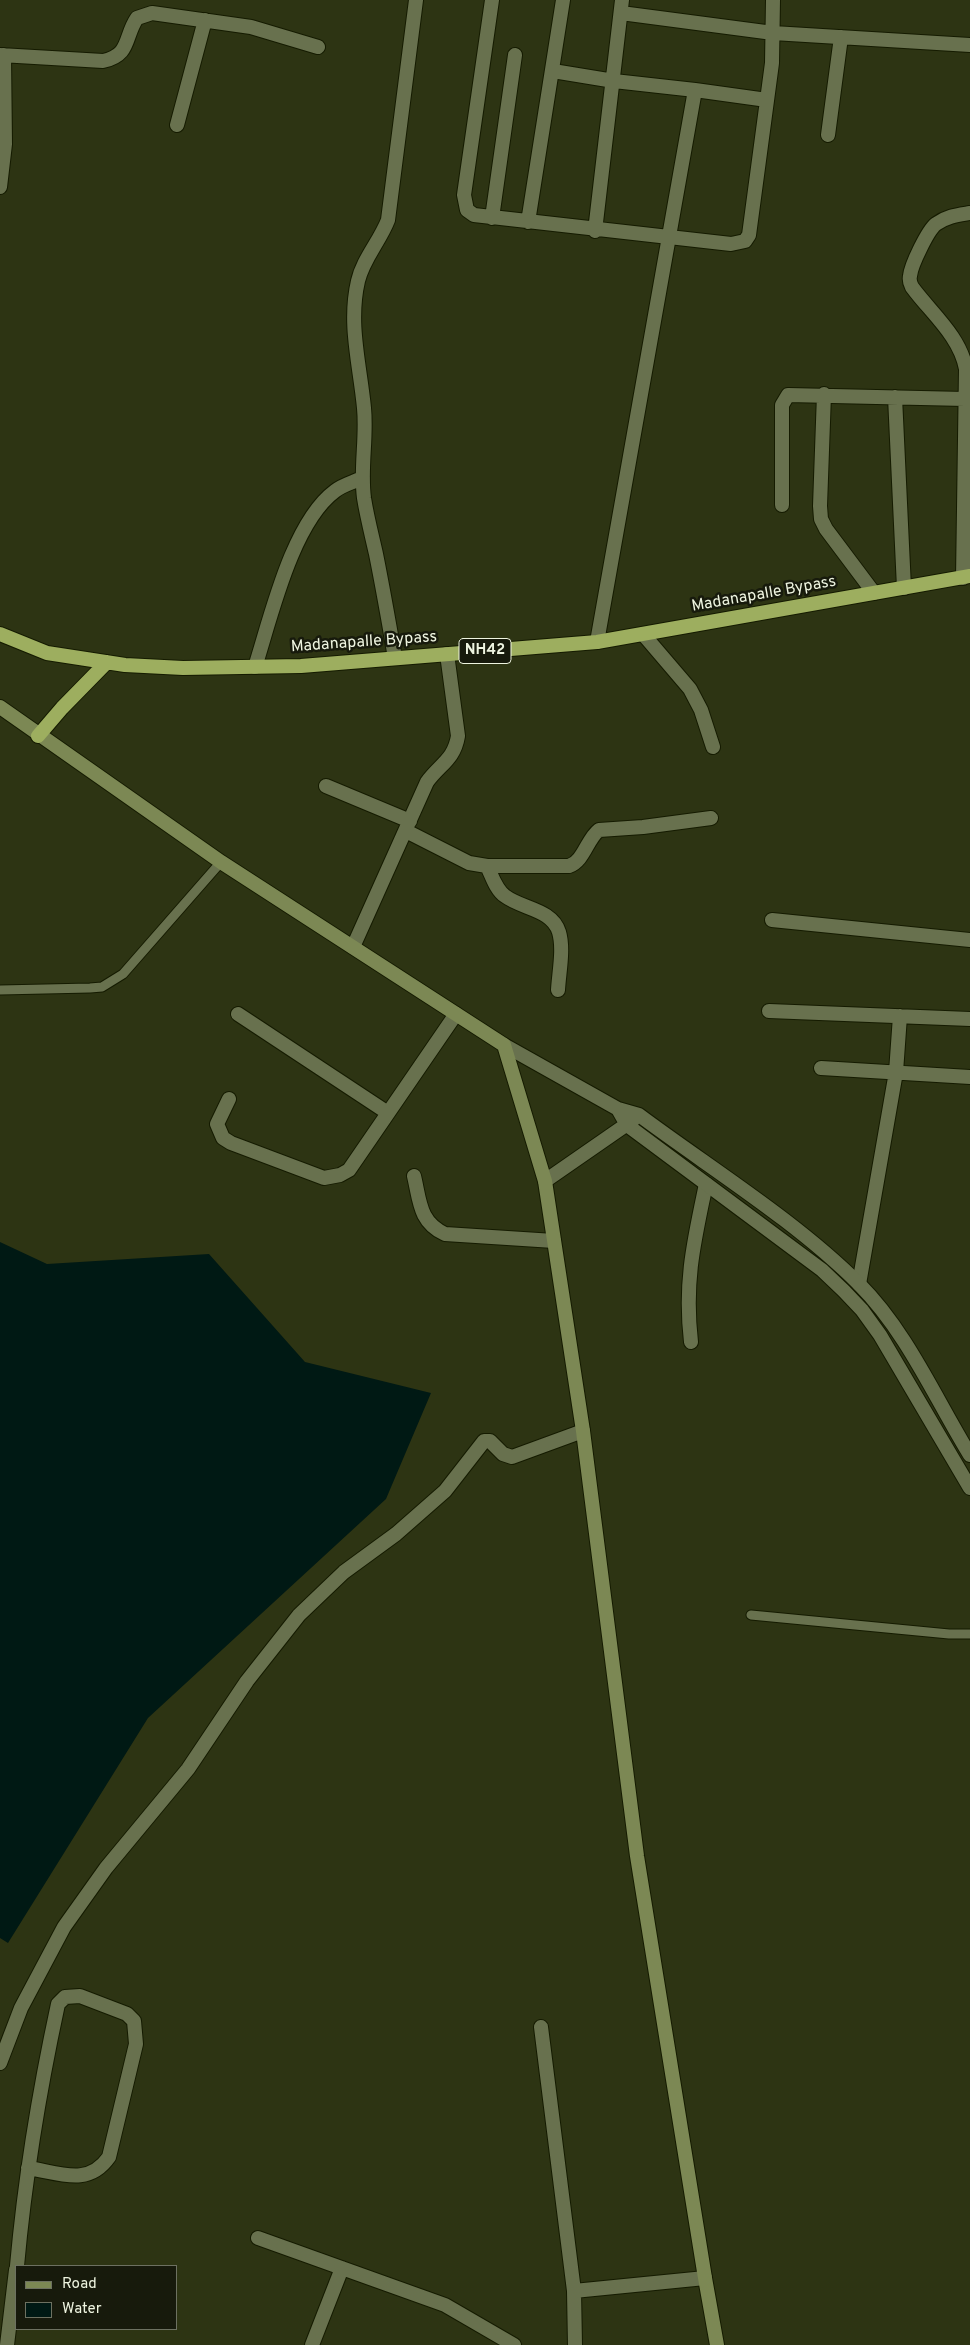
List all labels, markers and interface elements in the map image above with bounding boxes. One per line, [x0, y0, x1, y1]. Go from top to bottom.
street label: Madanapalle Bypass [690, 573, 838, 617]
street label: Madanapalle Bypass [290, 628, 438, 658]
road number: NH42 [459, 638, 511, 664]
legend [15, 2265, 178, 2330]
text: Road [62, 2275, 97, 2294]
text: Water [62, 2300, 101, 2319]

